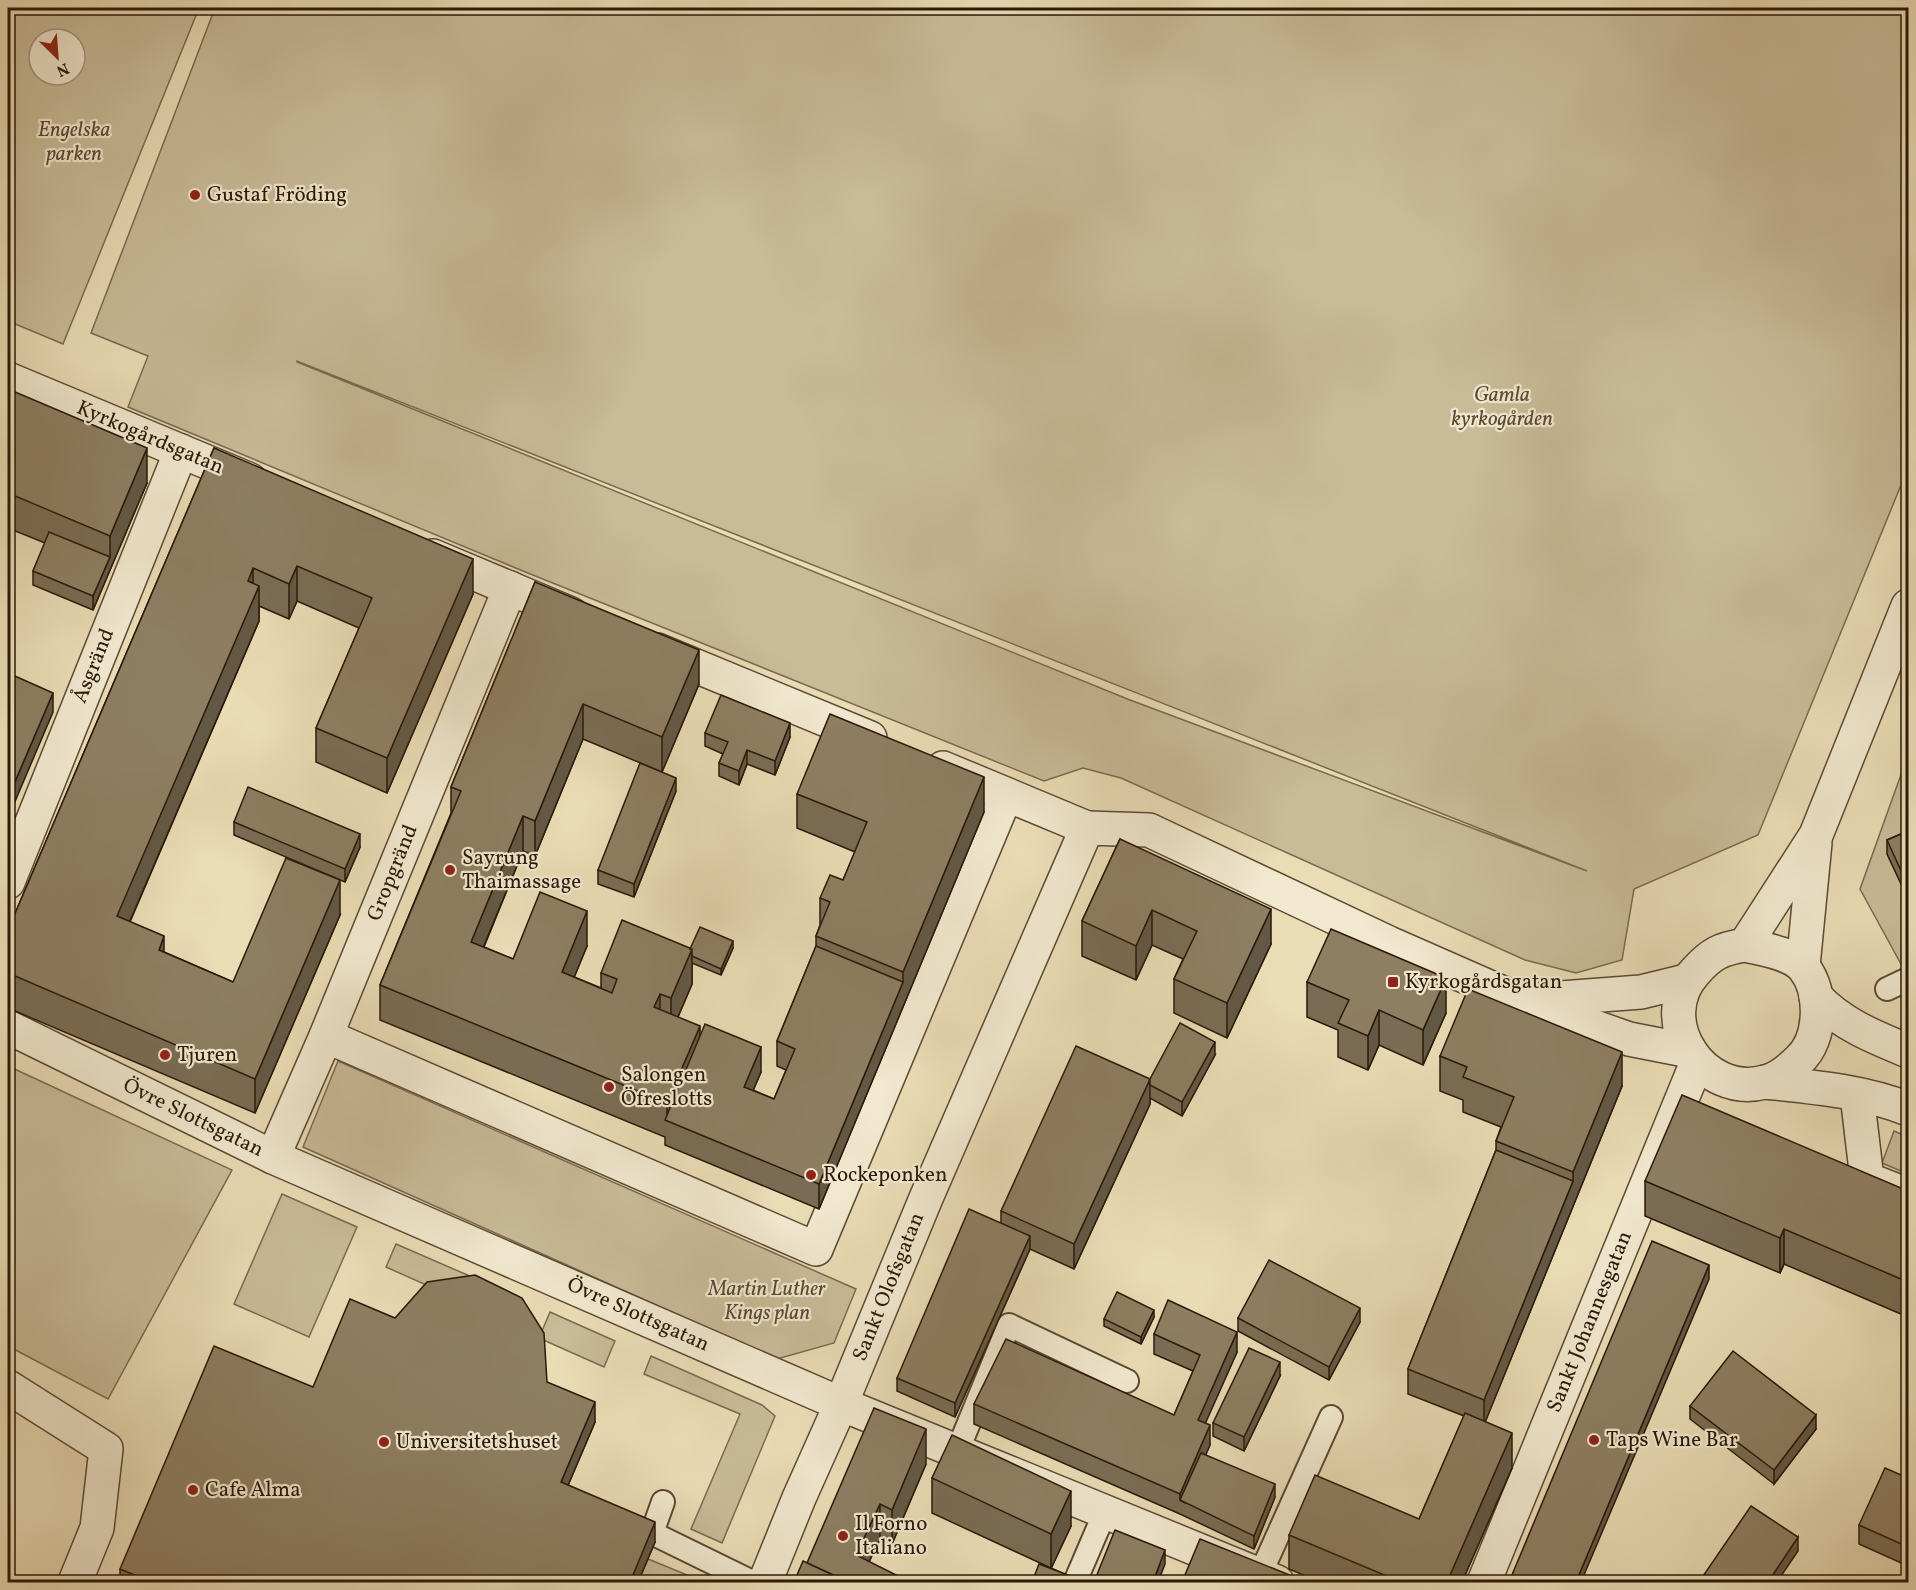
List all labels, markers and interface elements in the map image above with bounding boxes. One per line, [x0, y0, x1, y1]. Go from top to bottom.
north arrow [27, 27, 87, 87]
text: N [52, 56, 72, 81]
park label: Engelska parken [38, 116, 110, 169]
place label: Gustaf Fröding [207, 181, 347, 210]
marker: Gustaf Fröding [188, 188, 202, 202]
park label: Gamla kyrkogården [1451, 381, 1553, 434]
street label: Kyrkogårdsgatan [72, 394, 228, 482]
street label: Åsgränd [66, 624, 122, 708]
street label: Gropgränd [361, 820, 425, 926]
place label: Sayrung Thaimassage [462, 844, 581, 897]
marker: Sayrung Thaimassage [443, 863, 457, 877]
place label: Kyrkogårdsgatan [1405, 968, 1562, 997]
marker: Kyrkogårdsgatan [1386, 975, 1400, 989]
place label: Tjuren [177, 1041, 237, 1070]
marker: Tjuren [158, 1048, 172, 1062]
place label: Salongen Öfreslotts [621, 1061, 712, 1114]
street label: Övre Slottsgatan [118, 1071, 268, 1165]
marker: Salongen Öfreslotts [602, 1080, 616, 1094]
place label: Rockeponken [823, 1161, 947, 1190]
marker: Rockeponken [804, 1168, 818, 1182]
street label: Sankt Olofsgatan [846, 1208, 932, 1366]
street label: Sankt Johannesgatan [1540, 1227, 1640, 1417]
street label: Övre Slottsgatan [562, 1271, 714, 1359]
park label: Martin Luther Kings plan [707, 1275, 826, 1328]
place label: Taps Wine Bar [1606, 1426, 1738, 1455]
place label: Universitetshuset [396, 1428, 558, 1457]
marker: Taps Wine Bar [1587, 1433, 1601, 1447]
marker: Universitetshuset [377, 1435, 391, 1449]
place label: Cafe Alma [205, 1476, 301, 1505]
marker: Cafe Alma [186, 1483, 200, 1497]
place label: Il Forno Italiano [855, 1510, 927, 1563]
marker: Il Forno Italiano [836, 1529, 850, 1543]

